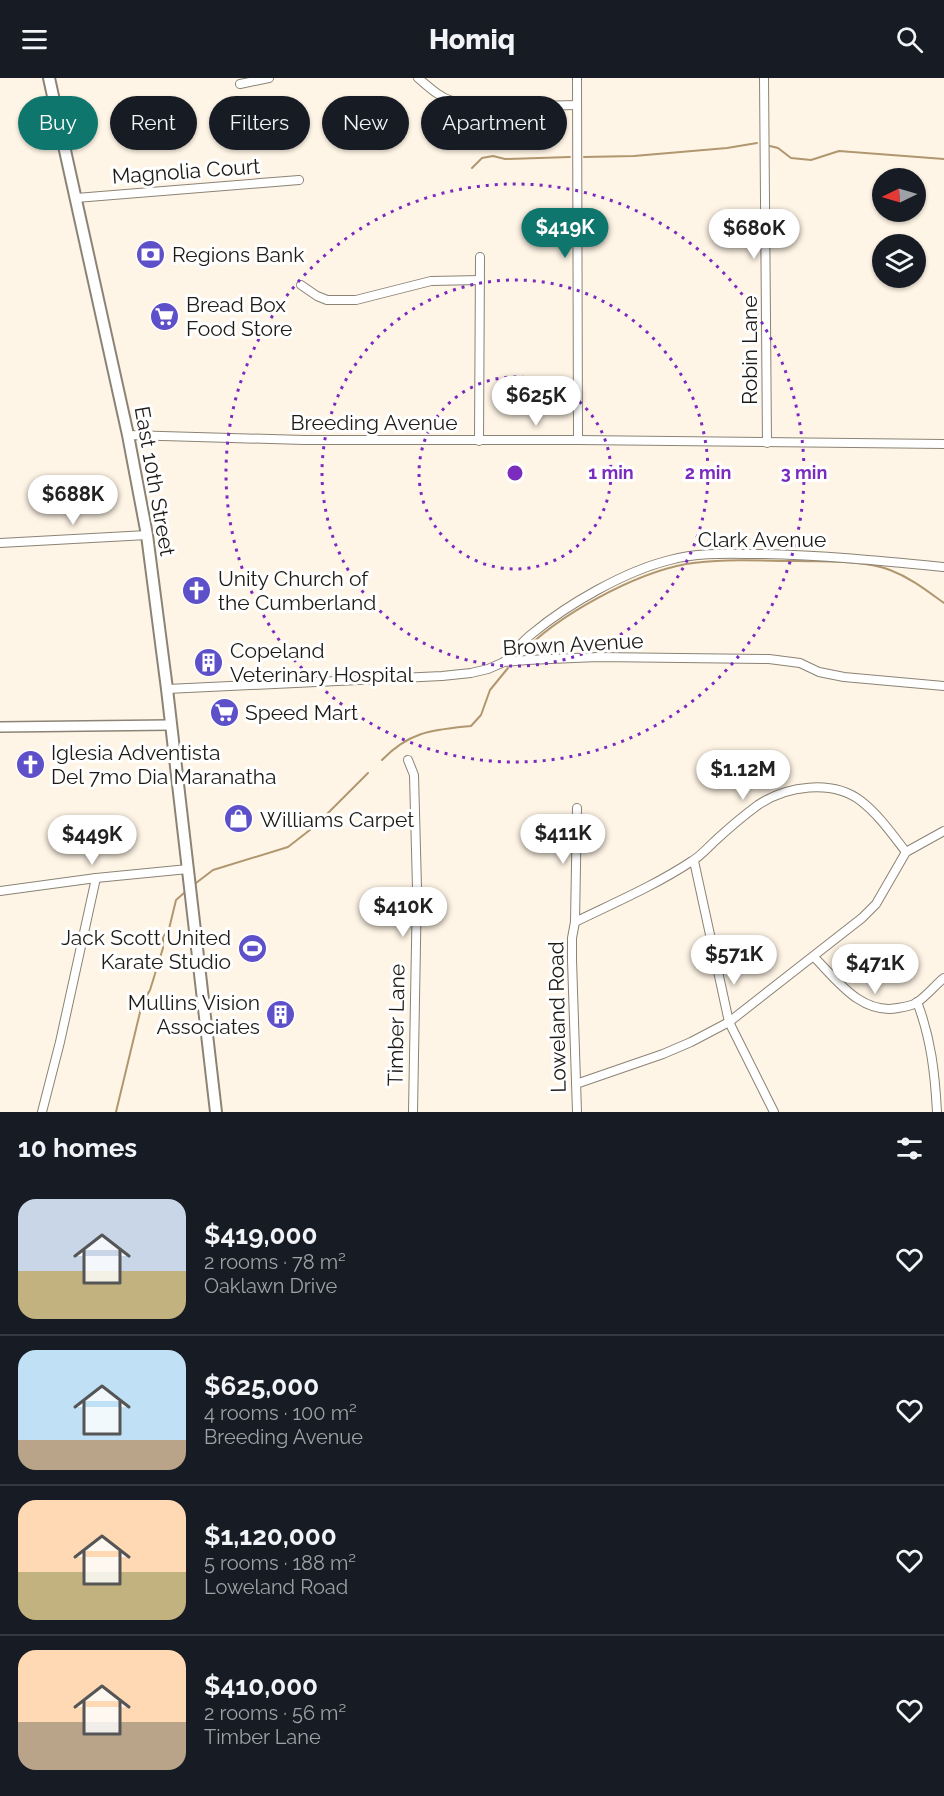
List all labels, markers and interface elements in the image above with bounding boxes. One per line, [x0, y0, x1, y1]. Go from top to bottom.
icon: menu [18, 23, 51, 56]
icon: search [893, 23, 926, 56]
text: Homiq [429, 24, 515, 55]
chip: Buy [18, 96, 98, 150]
chip: Rent [110, 96, 197, 150]
chip: Filters [209, 96, 310, 150]
chip: New [322, 96, 409, 150]
chip: Apartment [421, 96, 567, 150]
street label: Magnolia Court [111, 153, 261, 189]
north arrow [872, 168, 926, 222]
map controls [872, 168, 926, 288]
pin: $419K [523, 208, 607, 259]
pin: $680K [712, 209, 796, 260]
text: $419K [535, 215, 595, 239]
text: $680K [723, 216, 785, 240]
button: layers [872, 234, 926, 288]
bank icon: Regions Bank [135, 238, 167, 270]
place label: Regions Bank [172, 242, 304, 267]
place label: Bread Box Food Store [186, 292, 292, 341]
street label: Robin Lane [737, 295, 762, 405]
supermarket icon: Bread Box Food Store [149, 300, 181, 332]
pin: $625K [494, 376, 578, 427]
text: $625K [506, 383, 566, 407]
street label: East 10th Street [130, 404, 180, 558]
street label: Breeding Avenue [291, 410, 457, 435]
text: 1 min [588, 462, 634, 483]
text: 2 min [685, 462, 731, 483]
text: 3 min [781, 462, 827, 483]
centre of rings [505, 463, 525, 483]
pin: $688K [31, 475, 115, 526]
text: $688K [42, 482, 104, 506]
street label: Clark Avenue [698, 527, 826, 552]
place label: Unity Church of the Cumberland [218, 566, 376, 615]
church icon: Unity Church of the Cumberland [181, 574, 213, 606]
street label: Brown Avenue [502, 628, 644, 660]
place label: Copeland Veterinary Hospital [230, 638, 413, 687]
building icon: Copeland Veterinary Hospital [193, 646, 225, 678]
supermarket icon: Speed Mart [208, 696, 240, 728]
place label: Speed Mart [245, 700, 358, 725]
place label: Iglesia Adventista Del 7mo Dia Maranatha [51, 740, 276, 789]
church icon: Iglesia Adventista Del 7mo Dia Maranatha [14, 748, 46, 780]
pin: $1.12M [694, 750, 792, 801]
text: $1.12M [710, 757, 776, 781]
shop icon: Williams Carpet [223, 803, 255, 835]
place label: Williams Carpet [260, 807, 414, 832]
pin: $411K [521, 814, 605, 865]
pin: $449K [50, 815, 134, 866]
text: $411K [534, 821, 592, 845]
text: $449K [62, 822, 122, 846]
pin: $410K [361, 887, 445, 938]
text: $410K [373, 894, 433, 918]
place label: Jack Scott United Karate Studio [61, 925, 231, 974]
sports icon: Jack Scott United Karate Studio [236, 933, 268, 965]
pin: $571K [692, 935, 776, 986]
street label: Loweland Road [543, 941, 571, 1093]
text: $571K [705, 942, 763, 966]
pin: $471K [833, 944, 917, 995]
text: $471K [846, 951, 904, 975]
street label: Timber Lane [382, 964, 410, 1086]
place label: Mullins Vision Associates [128, 990, 260, 1039]
building icon: Mullins Vision Associates [265, 998, 297, 1030]
icon: filters [893, 1132, 926, 1165]
text: 10 homes [18, 1133, 137, 1163]
text: $419,000 [204, 1220, 317, 1250]
icon: home [66, 1223, 138, 1295]
icon: heart [893, 1243, 926, 1276]
text: 2 rooms · 78 m² [204, 1250, 346, 1274]
text: Oaklawn Drive [204, 1274, 337, 1298]
text: $625,000 [204, 1371, 319, 1401]
icon: home [66, 1374, 138, 1446]
icon: heart [893, 1394, 926, 1427]
text: 4 rooms · 100 m² [204, 1401, 357, 1425]
text: Breeding Avenue [204, 1425, 363, 1449]
text: $1,120,000 [204, 1521, 337, 1551]
icon: home [66, 1524, 138, 1596]
icon: heart [893, 1544, 926, 1577]
text: 5 rooms · 188 m² [204, 1551, 356, 1575]
text: Loweland Road [204, 1575, 348, 1599]
text: $410,000 [204, 1671, 318, 1701]
icon: home [66, 1674, 138, 1746]
icon: heart [893, 1694, 926, 1727]
text: 2 rooms · 56 m² [204, 1701, 346, 1725]
text: Timber Lane [204, 1725, 321, 1749]

